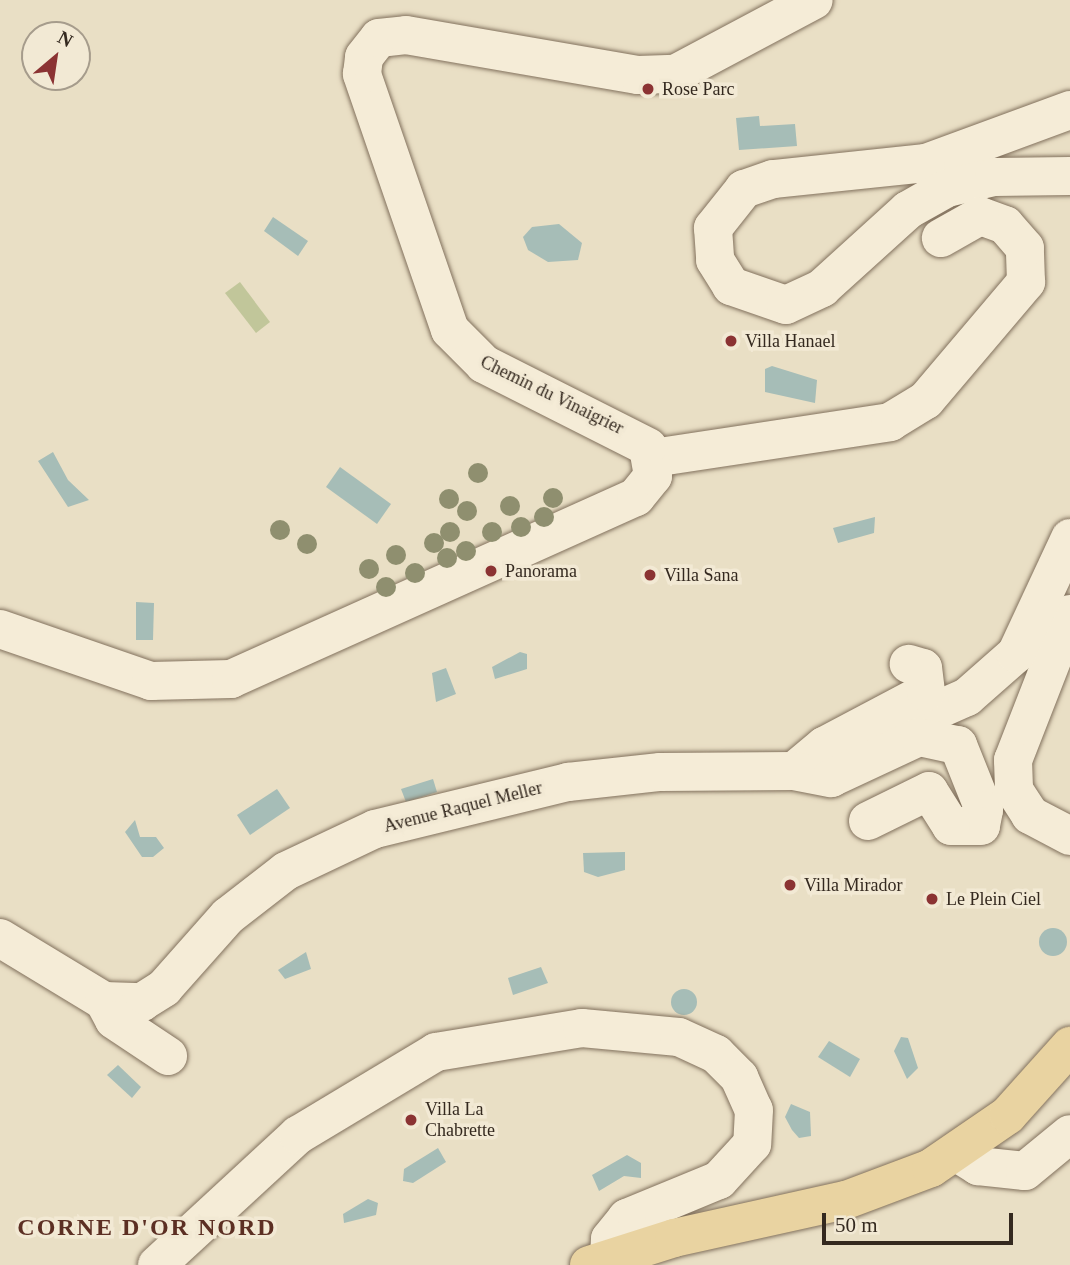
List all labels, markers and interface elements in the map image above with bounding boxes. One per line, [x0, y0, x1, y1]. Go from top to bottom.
north arrow [21, 21, 91, 91]
text: N [54, 26, 77, 51]
place label: Rose Parc [662, 78, 734, 100]
marker: Rose Parc [640, 81, 656, 97]
place label: Villa Hanael [745, 330, 835, 352]
marker: Villa Hanael [723, 333, 739, 349]
street label: Chemin du Vinaigrier [477, 351, 627, 439]
place label: Panorama [505, 560, 577, 582]
marker: Panorama [483, 563, 499, 579]
place label: Villa Sana [664, 564, 738, 586]
marker: Villa Sana [642, 567, 658, 583]
street label: Avenue Raquel Meller [381, 777, 545, 837]
place label: Villa Mirador [804, 874, 902, 896]
marker: Villa Mirador [782, 877, 798, 893]
place label: Le Plein Ciel [946, 888, 1041, 910]
marker: Le Plein Ciel [924, 891, 940, 907]
place label: Villa La Chabrette [425, 1099, 495, 1142]
marker: Villa La Chabrette [403, 1112, 419, 1128]
scale bar [825, 1198, 1016, 1242]
text: 50 m [835, 1213, 878, 1237]
district label: CORNE D'OR NORD [19, 1214, 275, 1242]

